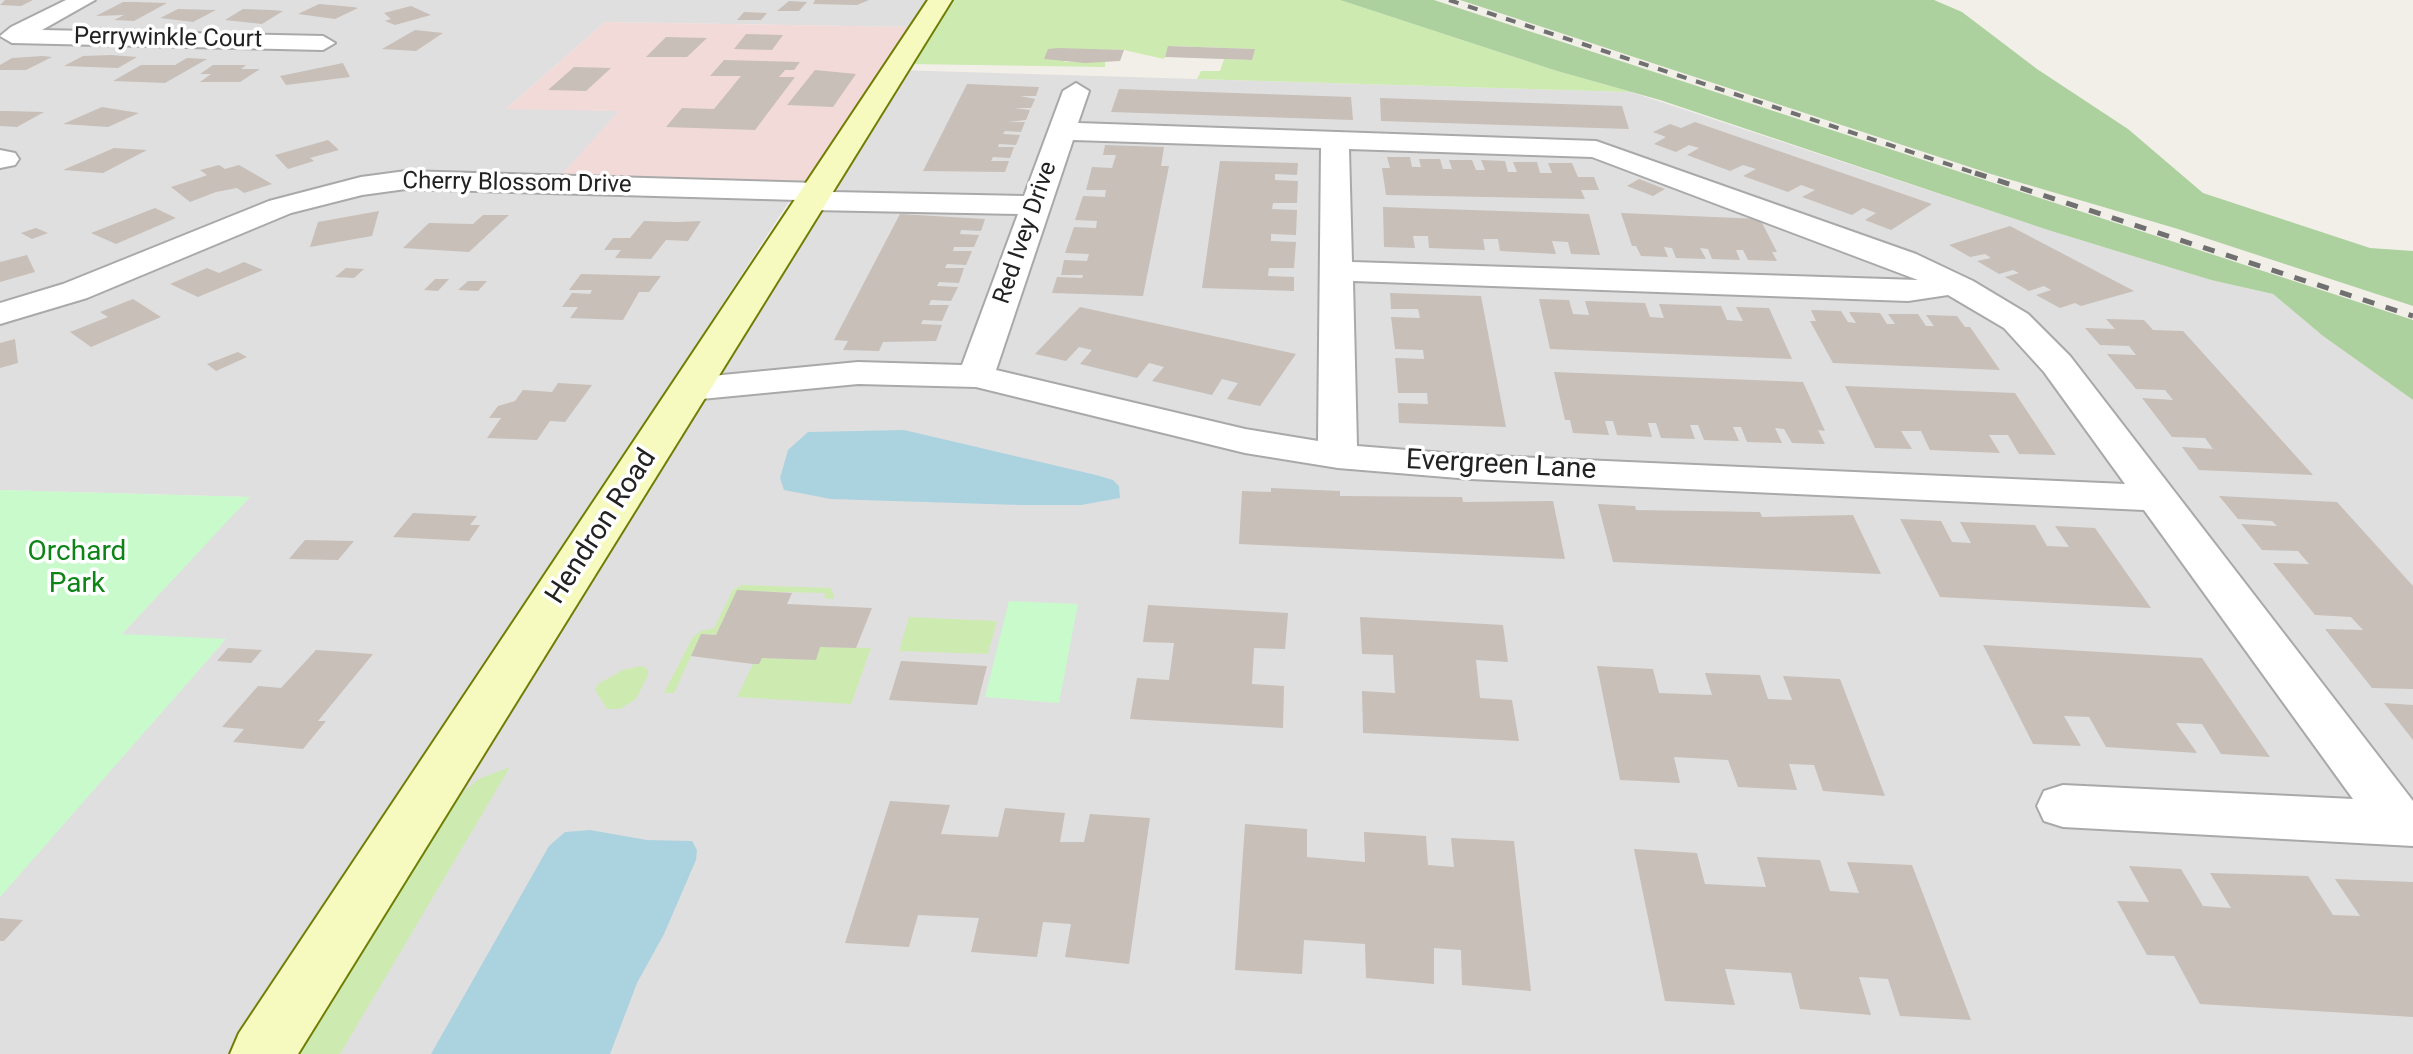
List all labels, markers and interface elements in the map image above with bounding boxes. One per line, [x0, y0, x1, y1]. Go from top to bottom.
street label: Perrywinkle Court [74, 23, 262, 55]
street label: Red Ivey Drive [988, 158, 1064, 308]
street label: Cherry Blossom Drive [402, 168, 632, 200]
street label: Hendron Road [539, 443, 665, 611]
street label: Evergreen Lane [1405, 444, 1597, 488]
park label: Orchard Park [28, 536, 126, 602]

